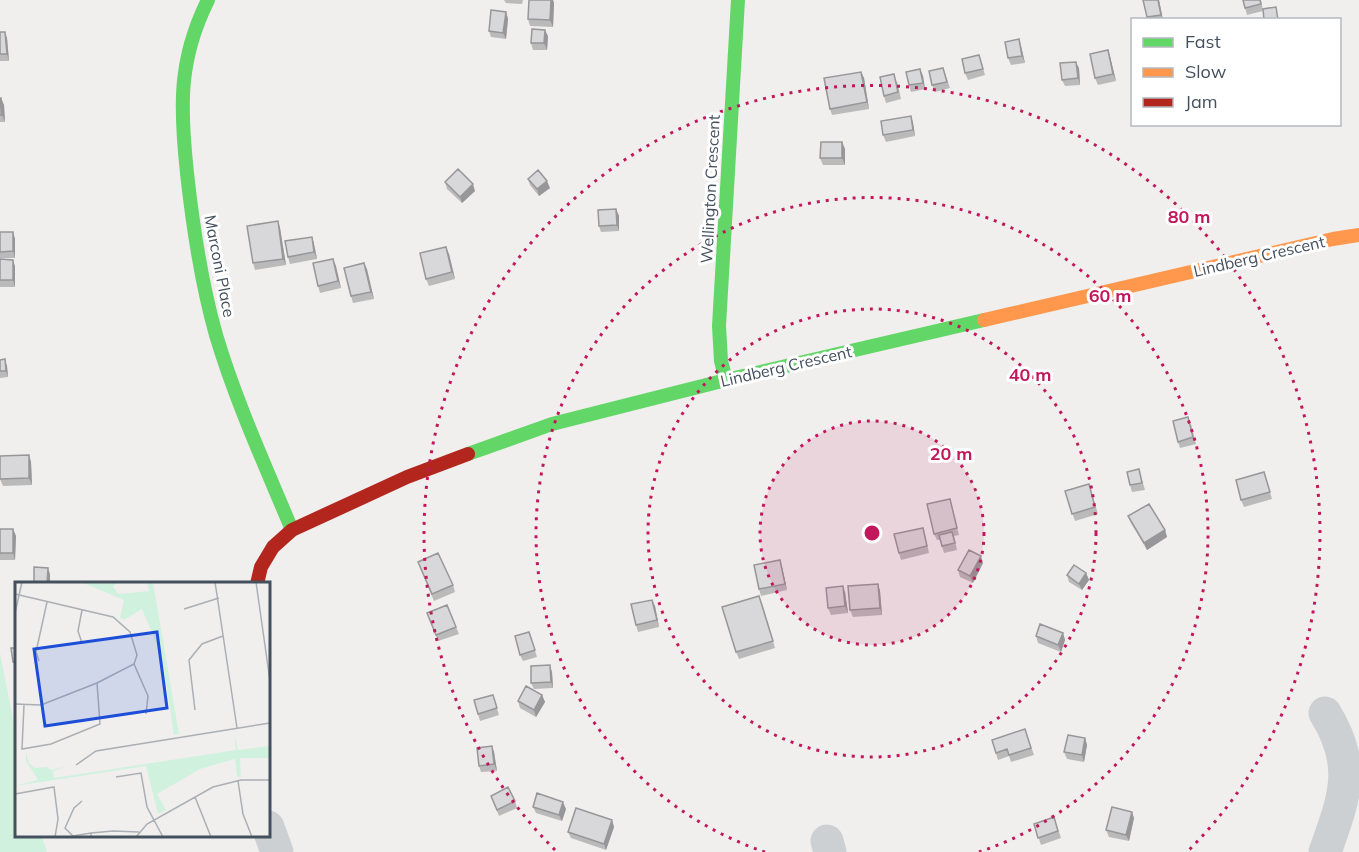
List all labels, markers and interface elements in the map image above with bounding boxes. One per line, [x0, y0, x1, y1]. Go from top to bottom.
legend [1131, 18, 1341, 126]
text: Fast [1185, 30, 1221, 53]
text: Slow [1185, 60, 1227, 83]
text: Jam [1185, 90, 1218, 113]
street label: Wellington Crescent [696, 114, 724, 264]
text: 80 m [1168, 205, 1210, 228]
street label: Marconi Place [200, 213, 240, 319]
street label: Lindberg Crescent [1191, 231, 1327, 281]
text: 60 m [1089, 284, 1131, 307]
street label: Lindberg Crescent [718, 341, 854, 391]
text: 40 m [1009, 363, 1051, 386]
text: 20 m [930, 442, 972, 465]
centre of rings [862, 523, 882, 543]
inset map [15, 582, 270, 837]

